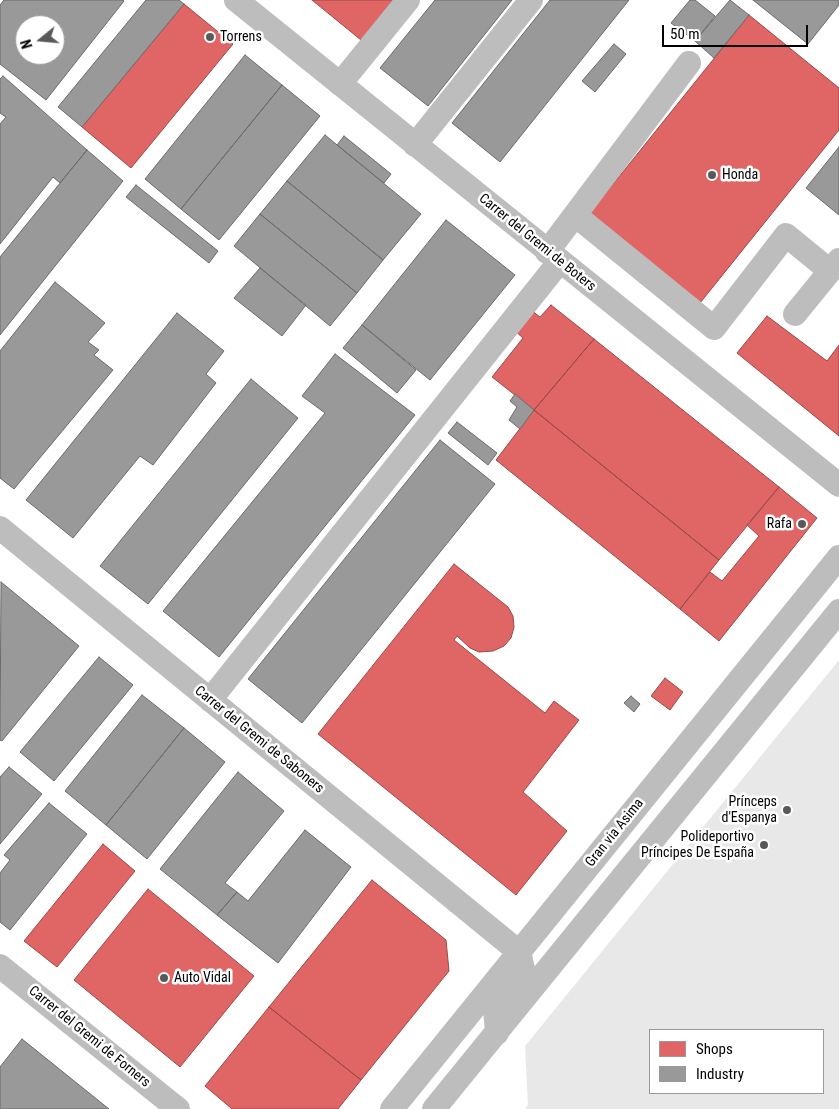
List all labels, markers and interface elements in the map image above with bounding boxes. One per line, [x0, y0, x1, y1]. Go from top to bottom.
north arrow [15, 15, 65, 65]
scale bar [664, 15, 810, 47]
text: 50 m [670, 25, 700, 43]
place label: Torrens [220, 29, 262, 45]
marker: Torrens [204, 31, 216, 43]
text: N [18, 38, 36, 51]
place label: Honda [722, 167, 758, 183]
marker: Honda [706, 169, 718, 181]
street label: Carrer del Gremi de Boters [475, 191, 599, 295]
place label: Rafa [767, 516, 792, 532]
marker: Rafa [796, 518, 808, 530]
street label: Carrer del Gremi de Saboners [191, 683, 327, 797]
place label: Prínceps d'Espanya [721, 794, 777, 826]
street label: Gran via Asima [582, 795, 648, 871]
marker: Prínceps d'Espanya [781, 804, 793, 816]
place label: Polideportivo Príncipes De España [641, 829, 754, 862]
marker: Polideportivo Príncipes De España [758, 839, 770, 851]
place label: Auto Vidal [174, 970, 231, 986]
marker: Auto Vidal [158, 972, 170, 984]
street label: Carrer del Gremi de Forners [25, 983, 153, 1091]
legend [649, 1029, 824, 1094]
text: Shops [696, 1040, 733, 1058]
text: Industry [696, 1065, 744, 1083]

